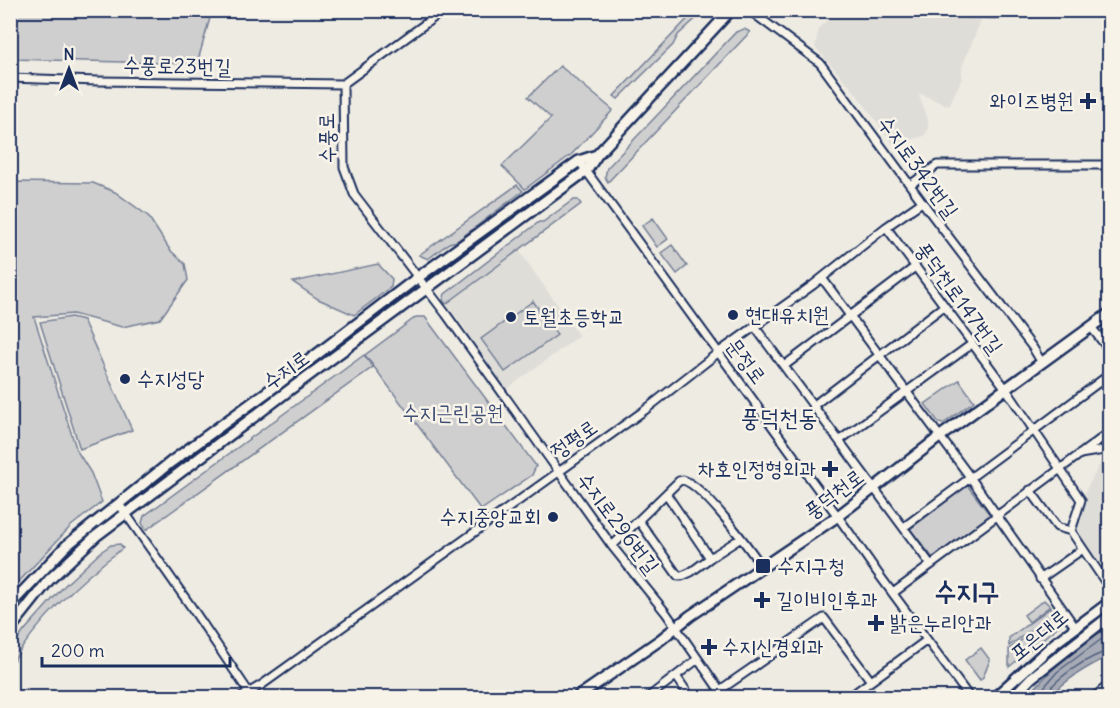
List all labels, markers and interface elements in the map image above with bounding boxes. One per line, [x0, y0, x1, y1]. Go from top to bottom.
north arrow [39, 39, 99, 99]
text: N [63, 44, 75, 64]
street label: 수풍로23번길 [123, 51, 231, 80]
place label: 와이즈병원 [990, 87, 1074, 114]
marker: 와이즈병원 [1079, 92, 1097, 110]
street label: 수지로342번길 [872, 110, 965, 223]
street label: 수풍로 [313, 112, 340, 164]
street label: 풍덕천로147번길 [910, 236, 1009, 359]
place label: 현대유치원 [745, 301, 830, 328]
place label: 토월초등학교 [523, 303, 624, 330]
marker: 현대유치원 [726, 308, 740, 322]
marker: 토월초등학교 [504, 310, 518, 324]
street label: 문정로 [720, 332, 772, 389]
street label: 수지로 [257, 344, 314, 395]
place label: 수지성당 [137, 365, 205, 392]
marker: 수지성당 [118, 372, 132, 386]
park label: 수지근린공원 [402, 399, 504, 426]
district label: 풍덕천동 [740, 402, 818, 432]
street label: 정평로 [545, 413, 602, 464]
place label: 차호인정형외과 [698, 455, 816, 482]
marker: 차호인정형외과 [821, 460, 839, 478]
street label: 풍덕천로 [799, 462, 869, 525]
street label: 수지로296번길 [571, 467, 665, 579]
place label: 수지중앙교회 [440, 503, 541, 530]
marker: 수지중앙교회 [546, 510, 560, 524]
place label: 수지구청 [777, 552, 845, 579]
marker: 수지구청 [754, 557, 772, 575]
district label: 수지구 [934, 574, 1000, 608]
place label: 길이비인후과 [776, 586, 877, 613]
marker: 길이비인후과 [753, 591, 771, 609]
street label: 포은대로 [1004, 603, 1073, 667]
place label: 밝은누리안과 [890, 609, 991, 636]
marker: 밝은누리안과 [867, 614, 885, 632]
scale bar [42, 630, 230, 668]
place label: 수지신경외과 [722, 633, 823, 660]
marker: 수지신경외과 [700, 638, 718, 656]
text: 200 m [51, 639, 105, 662]

